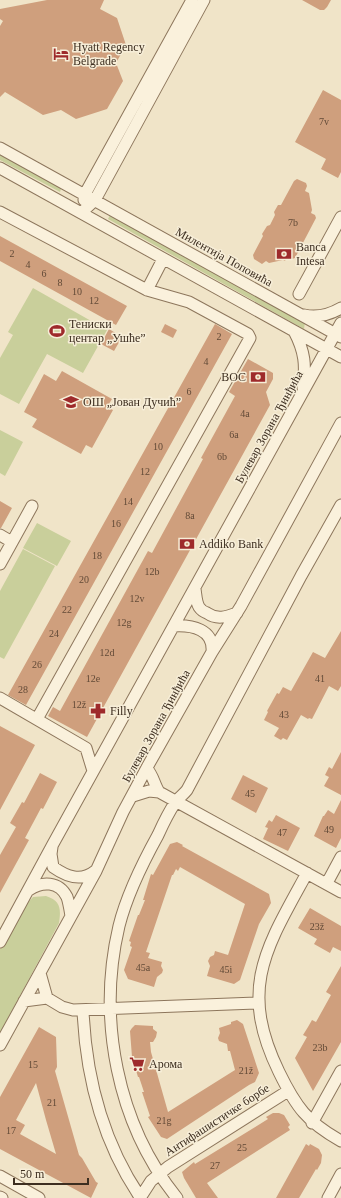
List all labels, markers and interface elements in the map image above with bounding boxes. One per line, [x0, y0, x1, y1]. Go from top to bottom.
place label: Hyatt Regency Belgrade [73, 40, 145, 68]
hotel icon: Hyatt Regency Belgrade [52, 45, 70, 63]
house number: 7v [319, 116, 329, 127]
house number: 7b [288, 217, 298, 228]
street label: Милентија Поповића [173, 225, 275, 290]
place label: Banca Intesa [296, 240, 327, 268]
bank icon: Banca Intesa [275, 245, 293, 263]
house number: 2 [10, 248, 15, 259]
house number: 4 [26, 259, 31, 270]
house number: 6 [42, 268, 47, 279]
house number: 8 [58, 277, 63, 288]
house number: 10 [72, 286, 82, 297]
house number: 12 [89, 295, 99, 306]
place label: Тениски центар „Ушће” [69, 317, 146, 345]
sports icon: Тениски центар „Ушће” [48, 322, 66, 340]
house number: 2 [217, 331, 222, 342]
house number: 4 [204, 356, 209, 367]
street label: Булевар Зорана Ђинђића [232, 368, 306, 486]
bank icon: BOC [249, 368, 267, 386]
place label: BOC [221, 370, 246, 384]
house number: 6 [187, 386, 192, 397]
school or university icon: ОШ „Јован Дучић” [62, 393, 80, 411]
place label: ОШ „Јован Дучић” [83, 395, 181, 409]
house number: 4a [240, 408, 250, 419]
house number: 6a [229, 429, 239, 440]
house number: 10 [153, 441, 163, 452]
house number: 6b [217, 451, 227, 462]
house number: 12 [140, 466, 150, 477]
house number: 14 [123, 496, 133, 507]
house number: 8a [185, 510, 195, 521]
house number: 16 [111, 518, 121, 529]
bank icon: Addiko Bank [178, 535, 196, 553]
place label: Addiko Bank [199, 537, 263, 551]
house number: 18 [92, 550, 102, 561]
house number: 12b [145, 566, 160, 577]
house number: 20 [79, 574, 89, 585]
house number: 12v [130, 593, 145, 604]
house number: 22 [62, 604, 72, 615]
house number: 12g [117, 617, 132, 628]
house number: 24 [49, 628, 59, 639]
house number: 12d [100, 647, 115, 658]
house number: 26 [32, 659, 42, 670]
street label: Булевар Зорана Ђинђића [119, 667, 193, 785]
house number: 12e [86, 673, 101, 684]
house number: 41 [315, 673, 325, 684]
house number: 28 [18, 684, 28, 695]
house number: 12ž [72, 699, 87, 710]
pharmacy icon: Filly [89, 702, 107, 720]
place label: Filly [110, 704, 133, 718]
house number: 43 [279, 709, 289, 720]
house number: 45 [245, 788, 255, 799]
house number: 49 [324, 824, 334, 835]
house number: 47 [277, 827, 287, 838]
house number: 23ž [310, 921, 325, 932]
house number: 45a [136, 962, 151, 973]
house number: 45i [220, 964, 233, 975]
house number: 23b [313, 1042, 328, 1053]
supermarket icon: Арома [128, 1055, 146, 1073]
place label: Арома [149, 1057, 183, 1071]
house number: 15 [28, 1059, 38, 1070]
house number: 21ž [239, 1065, 254, 1076]
street label: Антифашистичке борбе [162, 1081, 272, 1159]
house number: 21 [47, 1097, 57, 1108]
house number: 21g [157, 1115, 172, 1126]
house number: 17 [6, 1125, 16, 1136]
house number: 25 [237, 1142, 247, 1153]
scale bar [14, 1160, 88, 1186]
house number: 27 [210, 1160, 220, 1171]
text: 50 m [20, 1167, 45, 1181]

